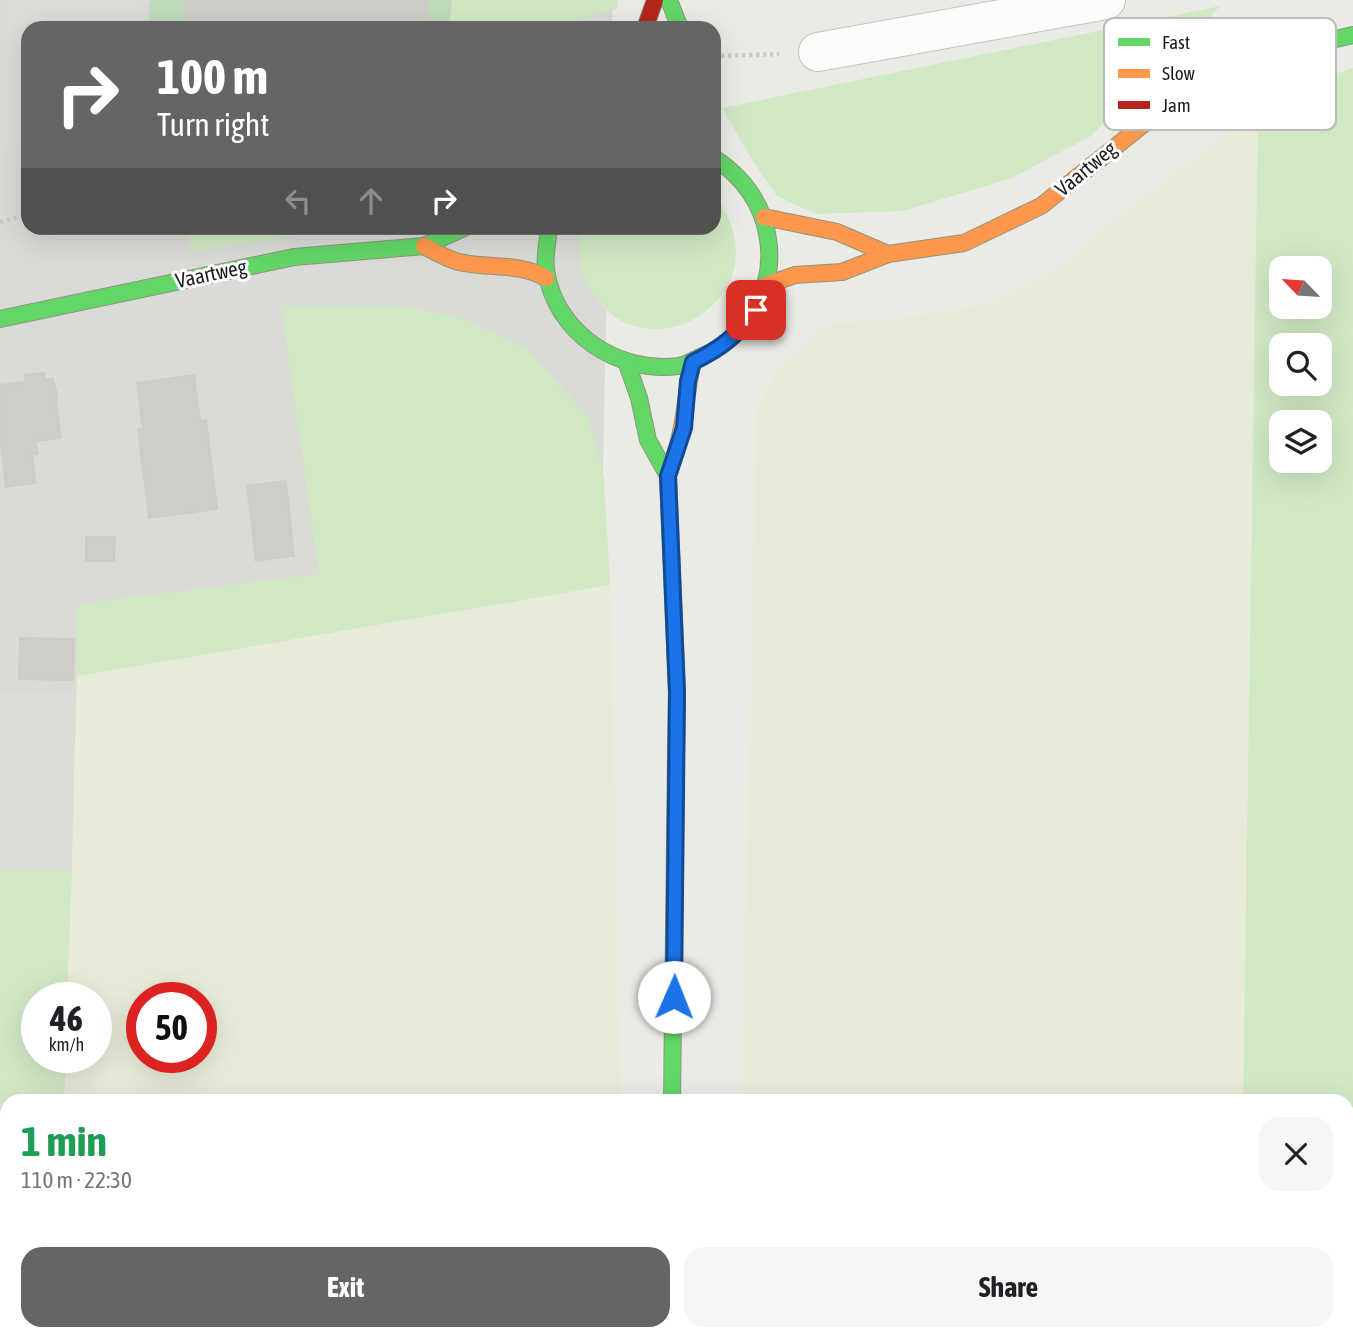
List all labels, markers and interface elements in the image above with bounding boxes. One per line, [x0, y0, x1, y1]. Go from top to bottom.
legend [1104, 18, 1336, 130]
text: Fast [1162, 31, 1190, 53]
text: 100 m [157, 48, 268, 104]
icon: right [42, 49, 133, 140]
text: Slow [1162, 62, 1196, 84]
text: Jam [1162, 94, 1191, 116]
text: Turn right [157, 106, 270, 143]
street label: Vaartweg [1050, 136, 1121, 201]
icon: left [279, 182, 317, 220]
icon: ahead [352, 182, 390, 220]
icon: right [425, 182, 463, 220]
street label: Vaartweg [173, 254, 249, 292]
north arrow [1269, 256, 1332, 318]
map controls [1269, 256, 1332, 473]
pin [726, 280, 786, 340]
icon: arrive [737, 291, 775, 329]
button: search [1269, 333, 1332, 396]
button: layers [1269, 410, 1332, 473]
position arrow [637, 960, 711, 1034]
speed limit sign: 50 [126, 982, 217, 1073]
text: 46 [50, 998, 83, 1038]
text: km/h [49, 1034, 84, 1055]
text: 1 min [21, 1117, 107, 1165]
button: close [1259, 1117, 1333, 1191]
text: 110 m · 22:30 [21, 1167, 132, 1193]
button: Exit [21, 1247, 670, 1327]
button: Share [684, 1247, 1333, 1327]

